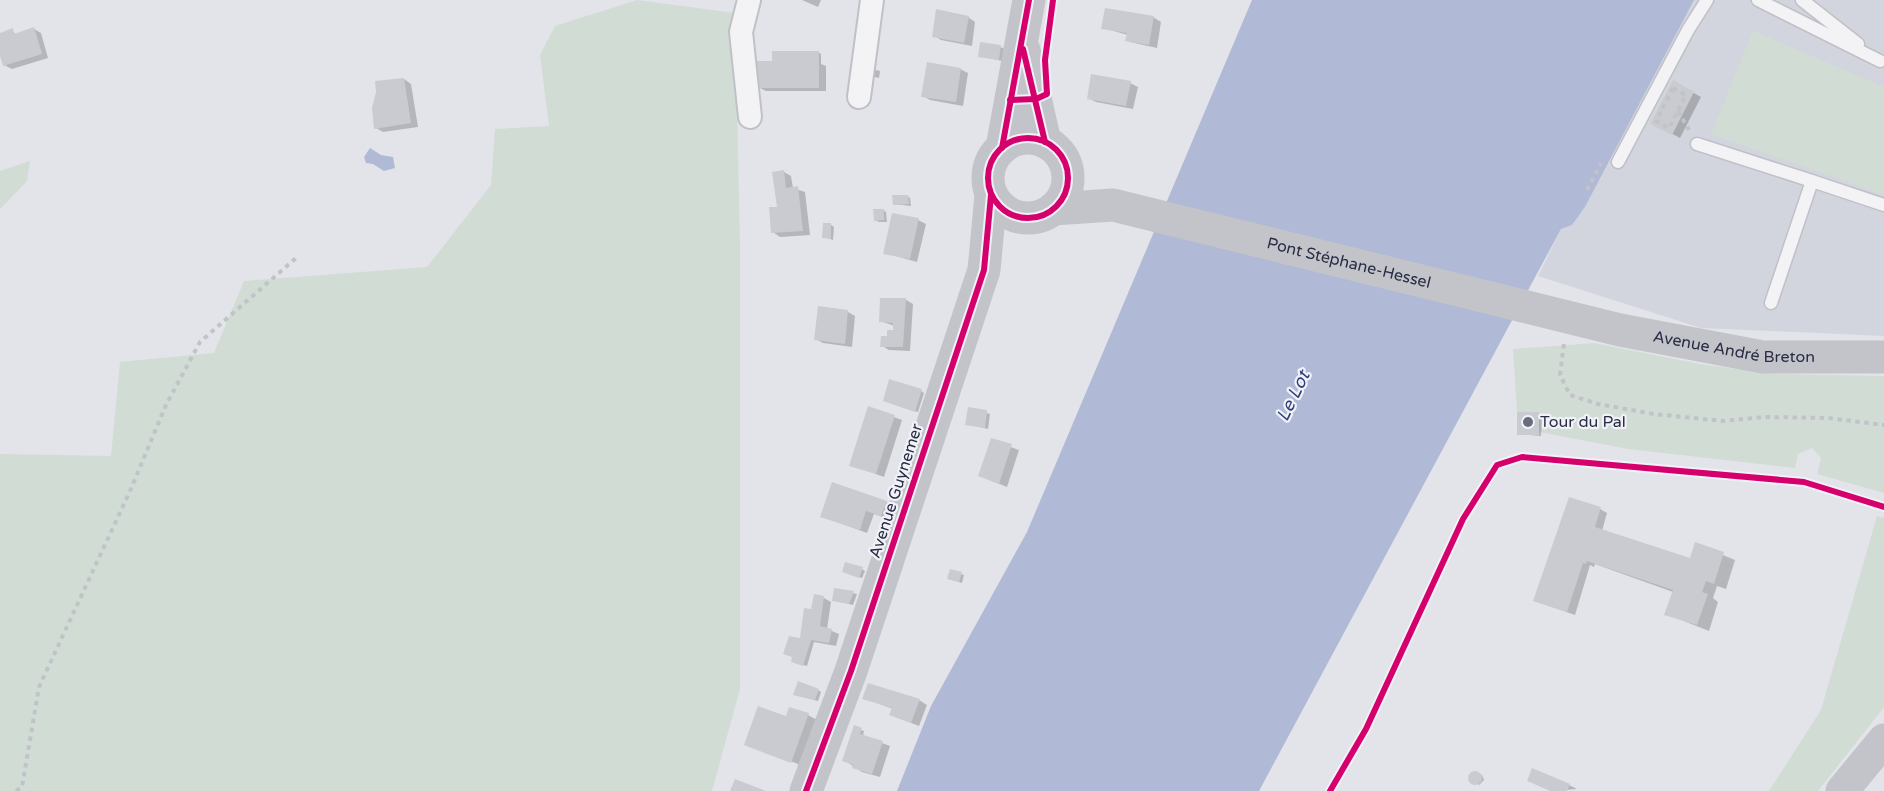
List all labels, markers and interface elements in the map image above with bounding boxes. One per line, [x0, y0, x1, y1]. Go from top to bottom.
street label: Pont Stéphane-Hessel [1265, 233, 1433, 293]
street label: Avenue André Breton [1651, 326, 1815, 367]
water label: Le Lot [1271, 365, 1316, 425]
place label: Tour du Pal [1540, 412, 1626, 432]
marker: Tour du Pal [1521, 415, 1535, 429]
street label: Avenue Guynemer [865, 420, 927, 561]

